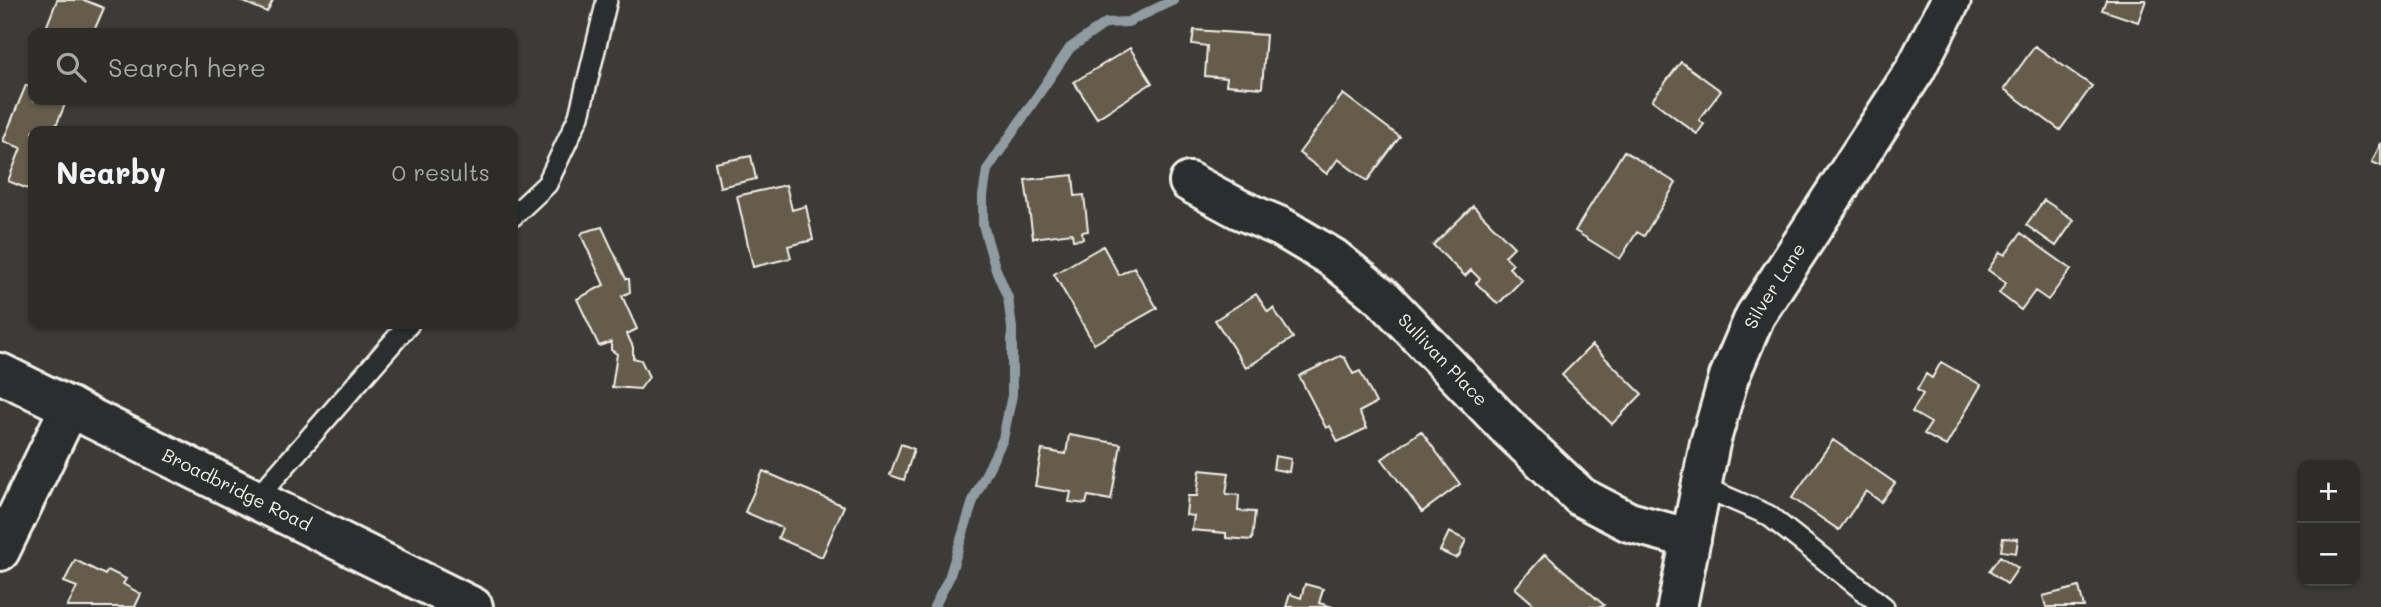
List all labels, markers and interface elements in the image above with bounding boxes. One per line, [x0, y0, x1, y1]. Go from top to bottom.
search box [28, 28, 518, 105]
icon: search [52, 48, 90, 86]
text: Search here [108, 50, 266, 84]
text: Nearby [56, 152, 166, 192]
text: 0 results [392, 157, 490, 187]
street label: Silver Lane [1738, 238, 1810, 332]
street label: Sullivan Place [1393, 308, 1493, 411]
street label: Broadbridge Road [159, 442, 316, 536]
map controls [2297, 460, 2360, 586]
button: + [2297, 460, 2360, 523]
button: − [2297, 523, 2360, 586]

